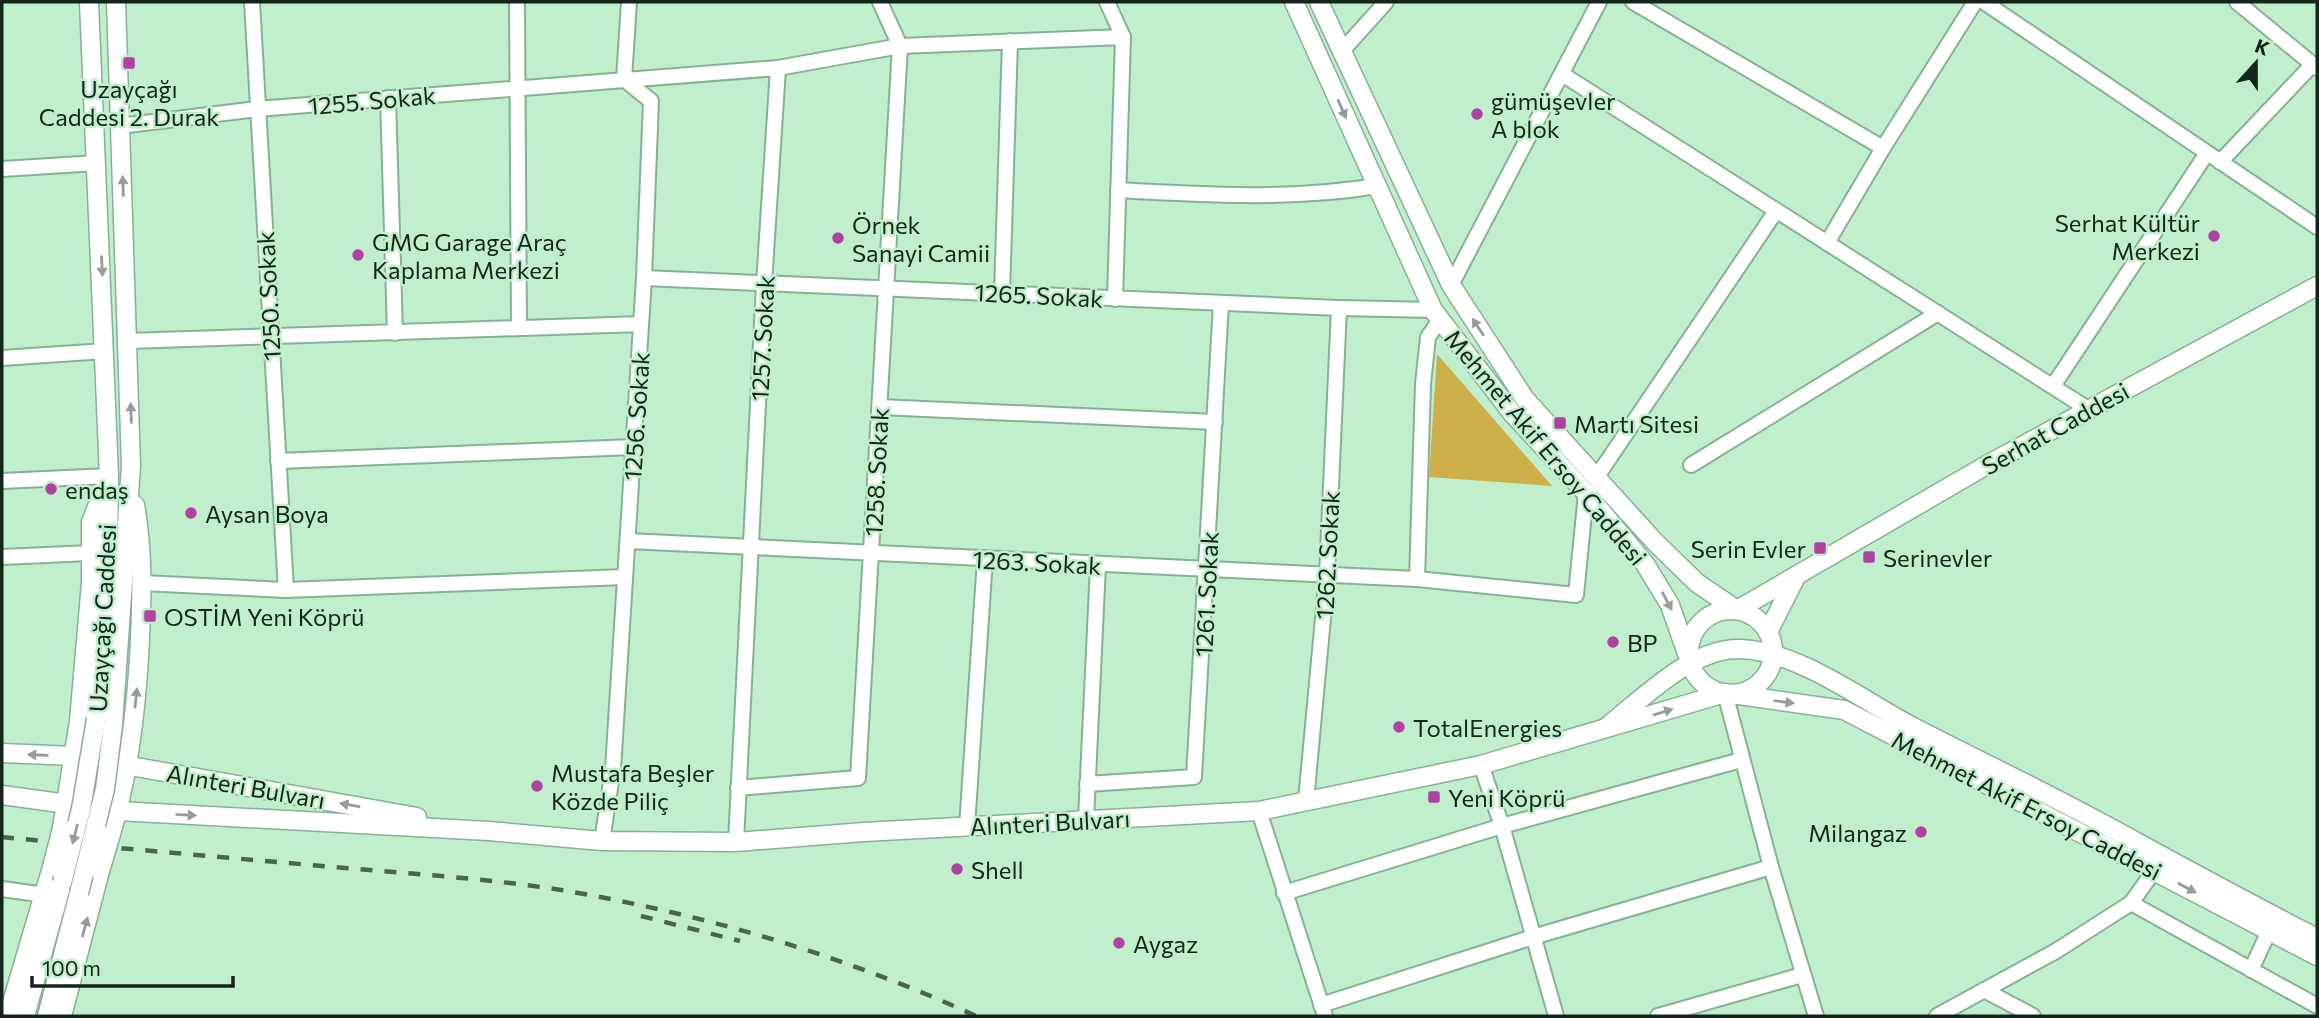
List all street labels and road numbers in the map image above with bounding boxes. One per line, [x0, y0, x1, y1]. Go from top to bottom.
street label: 1255. Sokak [307, 80, 437, 120]
street label: 1250. Sokak [250, 230, 286, 362]
street label: 1257. Sokak [744, 275, 780, 401]
street label: 1265. Sokak [974, 277, 1104, 313]
street label: Mehmet Akif Ersoy Caddesi [1439, 323, 1653, 571]
street label: 1256. Sokak [617, 351, 655, 481]
street label: Serhat Caddesi [1976, 376, 2134, 480]
street label: 1258. Sokak [858, 407, 894, 537]
street label: 1262. Sokak [1309, 490, 1345, 620]
street label: Uzayçağı Caddesi [83, 523, 121, 713]
street label: 1261. Sokak [1188, 531, 1224, 657]
street label: 1263. Sokak [972, 544, 1102, 580]
street label: Mehmet Akif Ersoy Caddesi [1887, 724, 2167, 886]
street label: Alınteri Bulvarı [164, 758, 328, 814]
street label: Alınteri Bulvarı [969, 803, 1131, 841]

